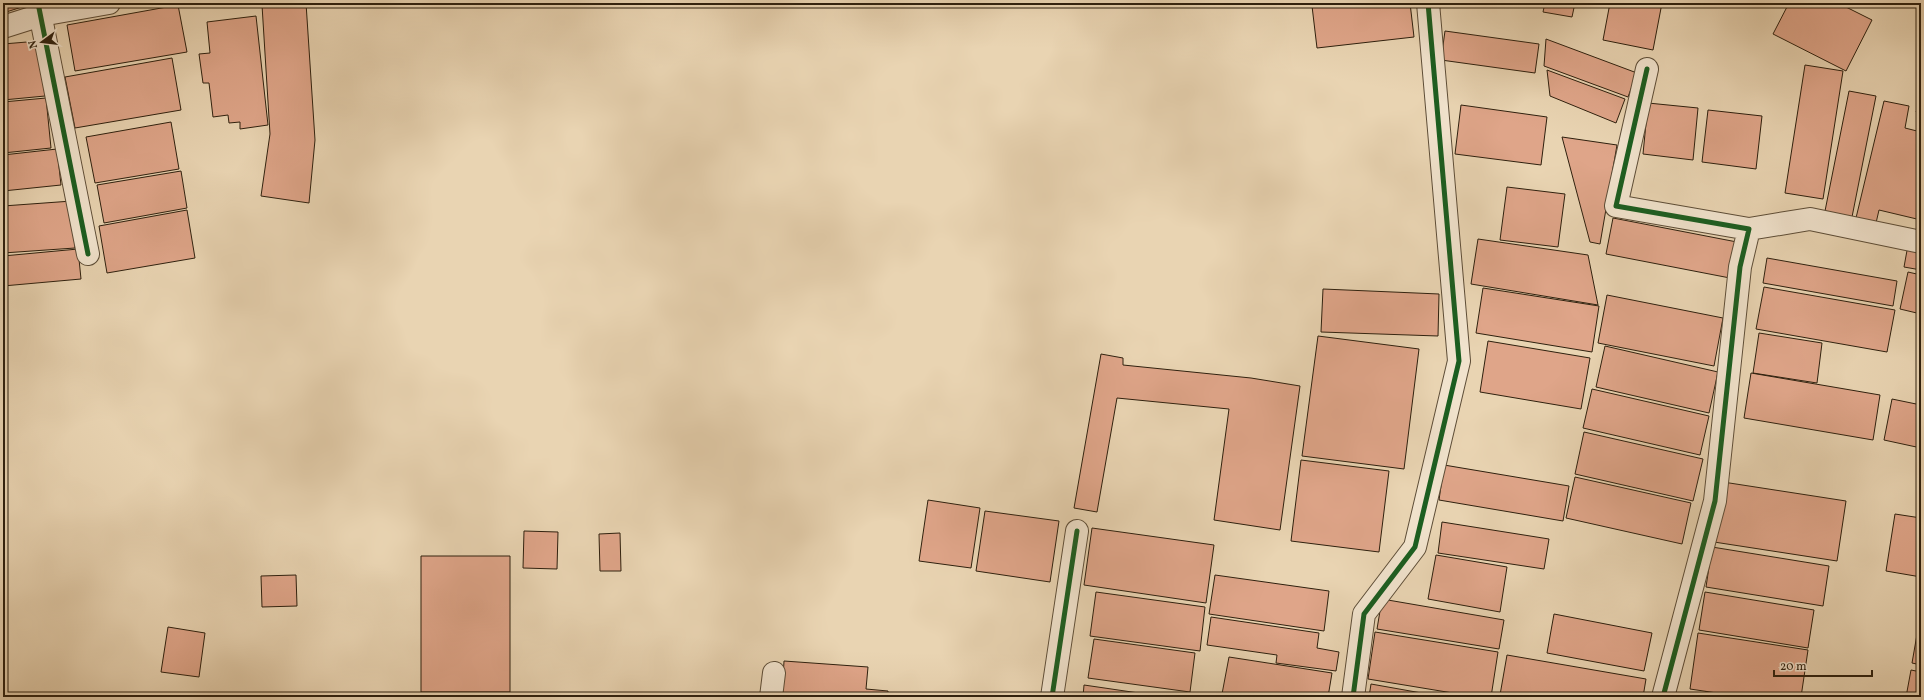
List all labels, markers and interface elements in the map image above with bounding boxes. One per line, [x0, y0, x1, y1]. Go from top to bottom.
north arrow [22, 22, 62, 62]
text: N [26, 38, 42, 50]
scale bar [1774, 652, 1872, 678]
text: 20 m [1780, 659, 1807, 675]

